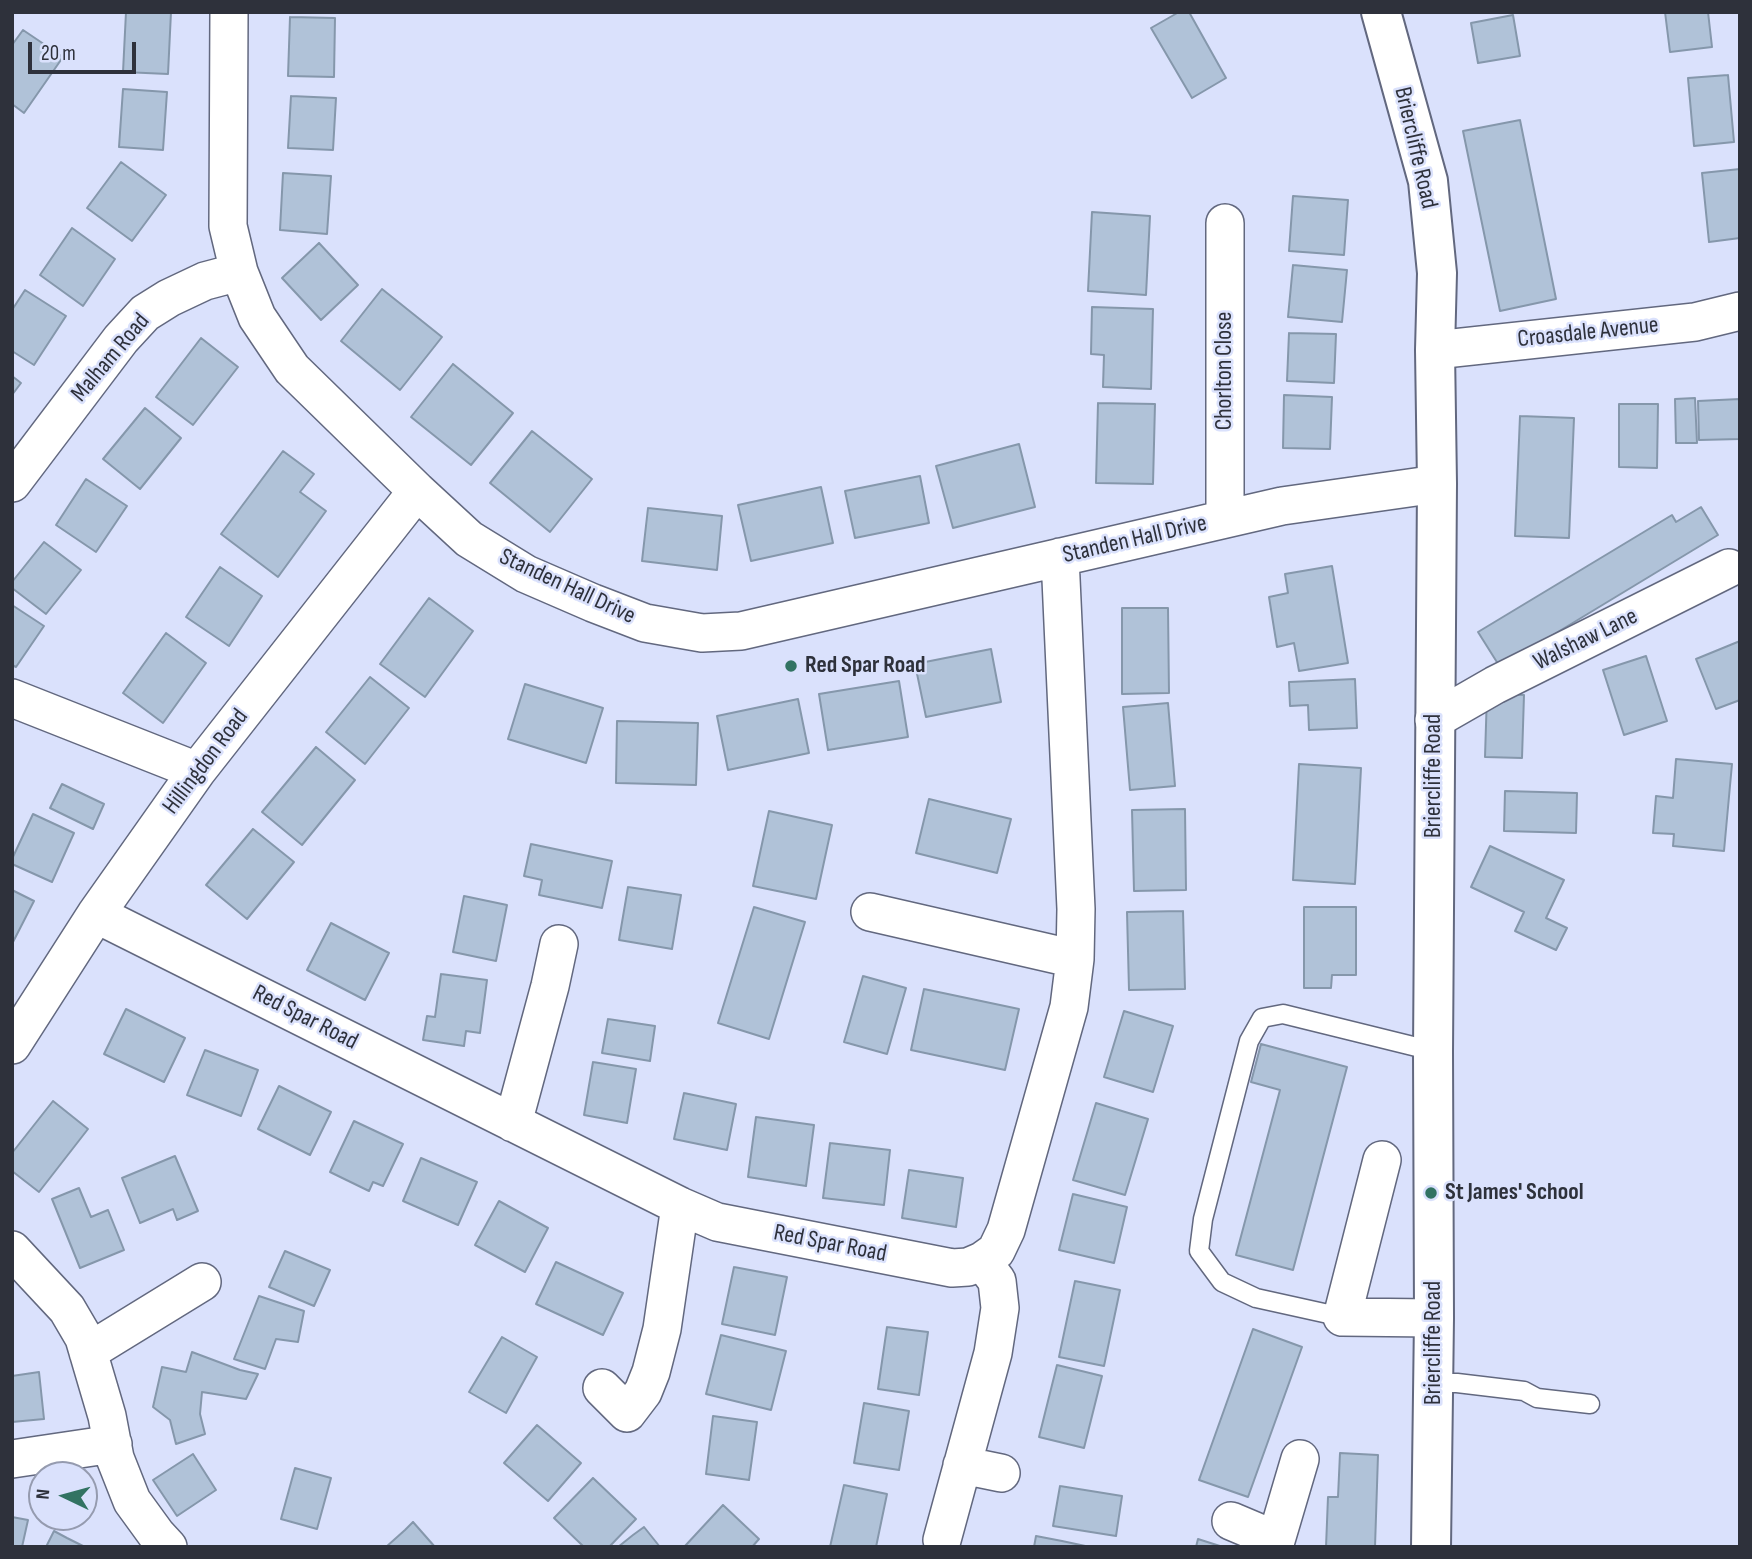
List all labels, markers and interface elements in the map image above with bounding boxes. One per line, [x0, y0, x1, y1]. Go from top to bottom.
scale bar [32, 28, 140, 72]
text: 20 m [41, 41, 76, 66]
street label: Briercliffe Road [1387, 84, 1443, 212]
street label: Malham Road [66, 308, 156, 408]
street label: Croasdale Avenue [1516, 311, 1660, 355]
street label: Chorlton Close [1211, 312, 1239, 430]
street label: Standen Hall Drive [1060, 509, 1210, 571]
street label: Standen Hall Drive [494, 543, 640, 631]
street label: Walshaw Lane [1529, 603, 1643, 677]
place label: Red Spar Road [805, 652, 925, 680]
marker: Red Spar Road [783, 658, 799, 674]
street label: Hillingdon Road [157, 704, 255, 820]
street label: Briercliffe Road [1420, 714, 1448, 838]
street label: Red Spar Road [248, 979, 362, 1057]
place label: St James' School [1445, 1179, 1584, 1207]
marker: St James' School [1423, 1185, 1439, 1201]
street label: Red Spar Road [771, 1219, 889, 1269]
street label: Briercliffe Road [1420, 1281, 1448, 1405]
north arrow [28, 1461, 98, 1531]
text: N [32, 1488, 55, 1500]

